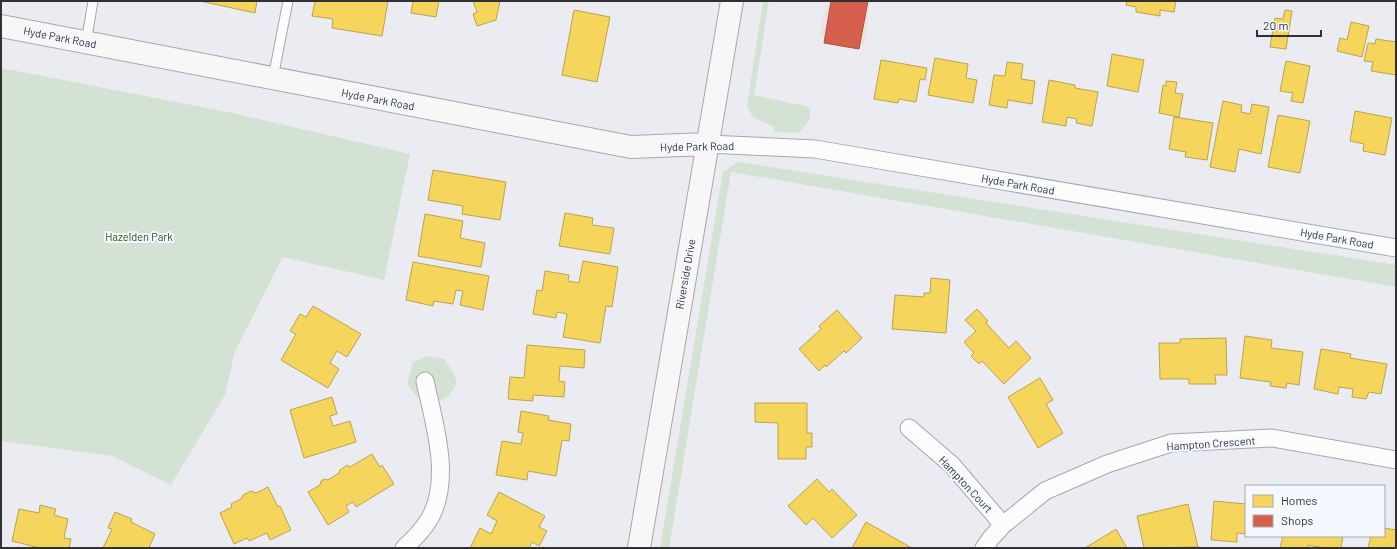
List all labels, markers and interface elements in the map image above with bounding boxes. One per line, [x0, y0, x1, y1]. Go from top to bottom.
scale bar [1257, 12, 1321, 38]
text: 20 m [1263, 18, 1289, 32]
street label: Hyde Park Road [22, 24, 98, 50]
street label: Hyde Park Road [340, 86, 416, 112]
street label: Hyde Park Road [660, 139, 734, 153]
street label: Hyde Park Road [980, 171, 1056, 197]
street label: Hyde Park Road [1299, 225, 1375, 251]
park label: Hazelden Park [105, 230, 173, 243]
street label: Riverside Drive [672, 238, 698, 310]
street label: Hampton Crescent [1166, 433, 1256, 453]
street label: Hampton Court [936, 453, 996, 515]
legend [1245, 485, 1385, 537]
text: Homes [1281, 493, 1318, 507]
text: Shops [1281, 513, 1314, 527]

